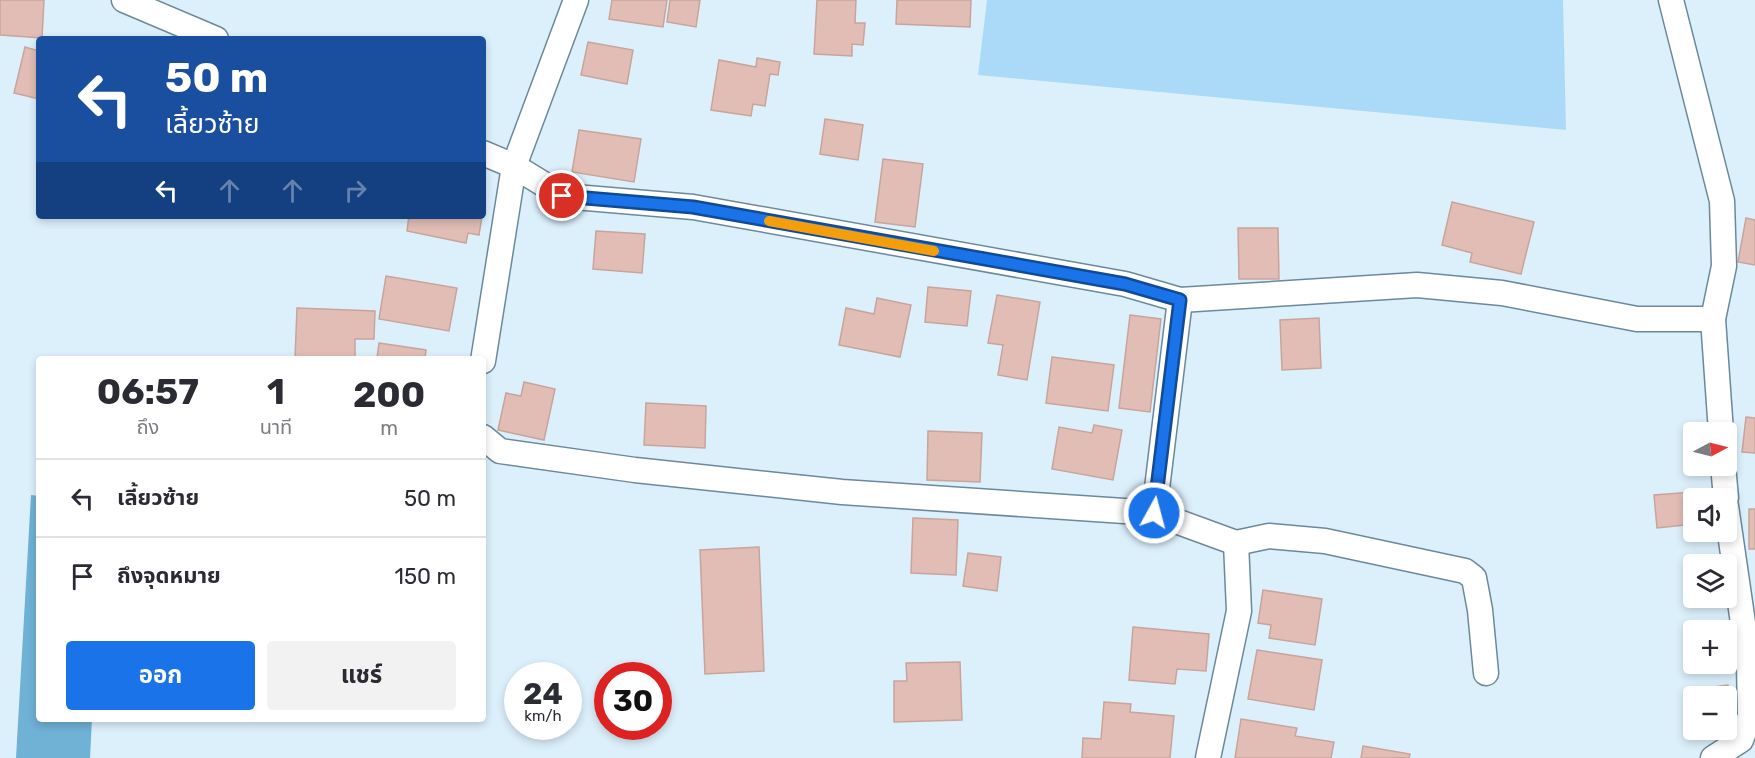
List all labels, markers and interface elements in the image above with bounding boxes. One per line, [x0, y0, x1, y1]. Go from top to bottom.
text: 50 m [165, 53, 268, 103]
icon: left [66, 60, 144, 138]
text: เลี้ยวซ้าย [165, 108, 259, 140]
pin [536, 170, 587, 221]
icon: left [150, 174, 183, 207]
icon: ahead [213, 174, 246, 207]
icon: ahead [276, 174, 309, 207]
icon: right [339, 174, 372, 207]
icon: arrive [545, 179, 578, 212]
text: 06:57 [97, 370, 199, 413]
text: 1 [267, 370, 285, 413]
text: 200 [353, 373, 425, 416]
text: ถึง [136, 415, 159, 439]
text: นาที [260, 415, 292, 439]
text: m [380, 416, 398, 440]
north arrow [1683, 422, 1737, 476]
map controls [1683, 422, 1737, 740]
position arrow [1122, 481, 1186, 545]
icon: left [66, 482, 99, 515]
text: เลี้ยวซ้าย [117, 484, 199, 511]
text: 50 m [404, 485, 456, 512]
button: sound [1683, 488, 1737, 542]
button: layers [1683, 554, 1737, 608]
icon: arrive [66, 560, 99, 593]
text: ถึงจุดหมาย [117, 562, 221, 589]
text: 150 m [395, 563, 456, 590]
button: + [1683, 620, 1737, 674]
button: ออก [66, 641, 255, 710]
button: แชร์ [267, 641, 456, 710]
speed limit sign: 30 [594, 662, 672, 740]
text: 24 [523, 676, 563, 712]
button: − [1683, 686, 1737, 740]
text: km/h [524, 707, 562, 725]

